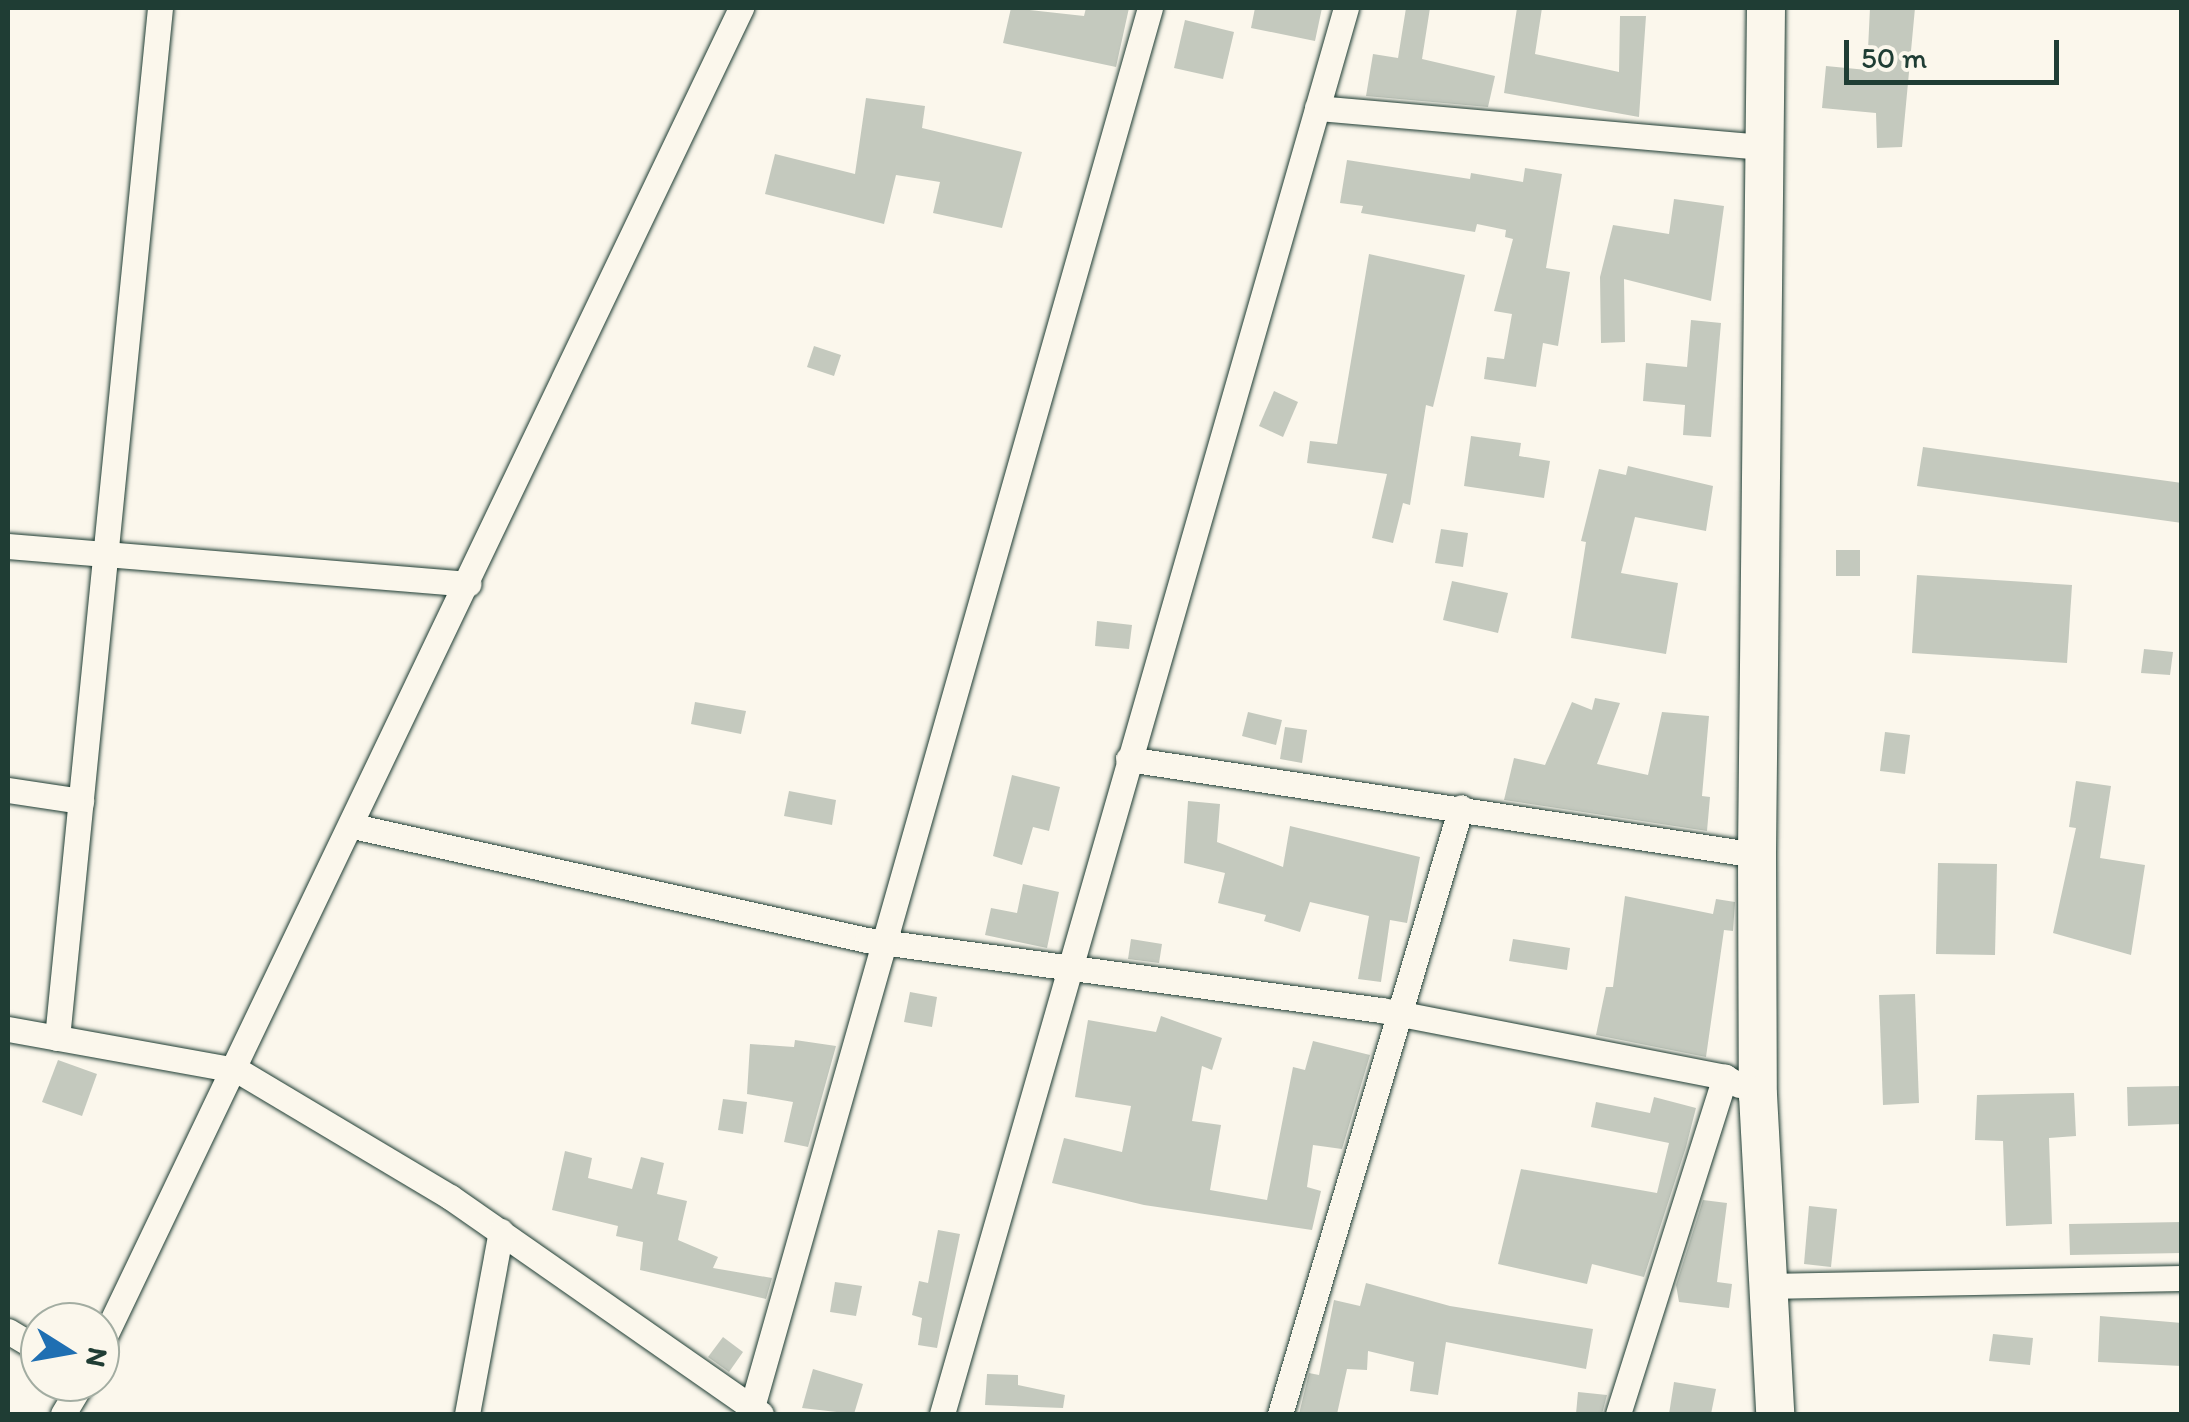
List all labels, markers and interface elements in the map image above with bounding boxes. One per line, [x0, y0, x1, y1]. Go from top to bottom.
scale bar [1849, 20, 2064, 82]
text: 50 m [1861, 39, 1927, 76]
north arrow [20, 1302, 120, 1402]
text: N [79, 1345, 116, 1370]

